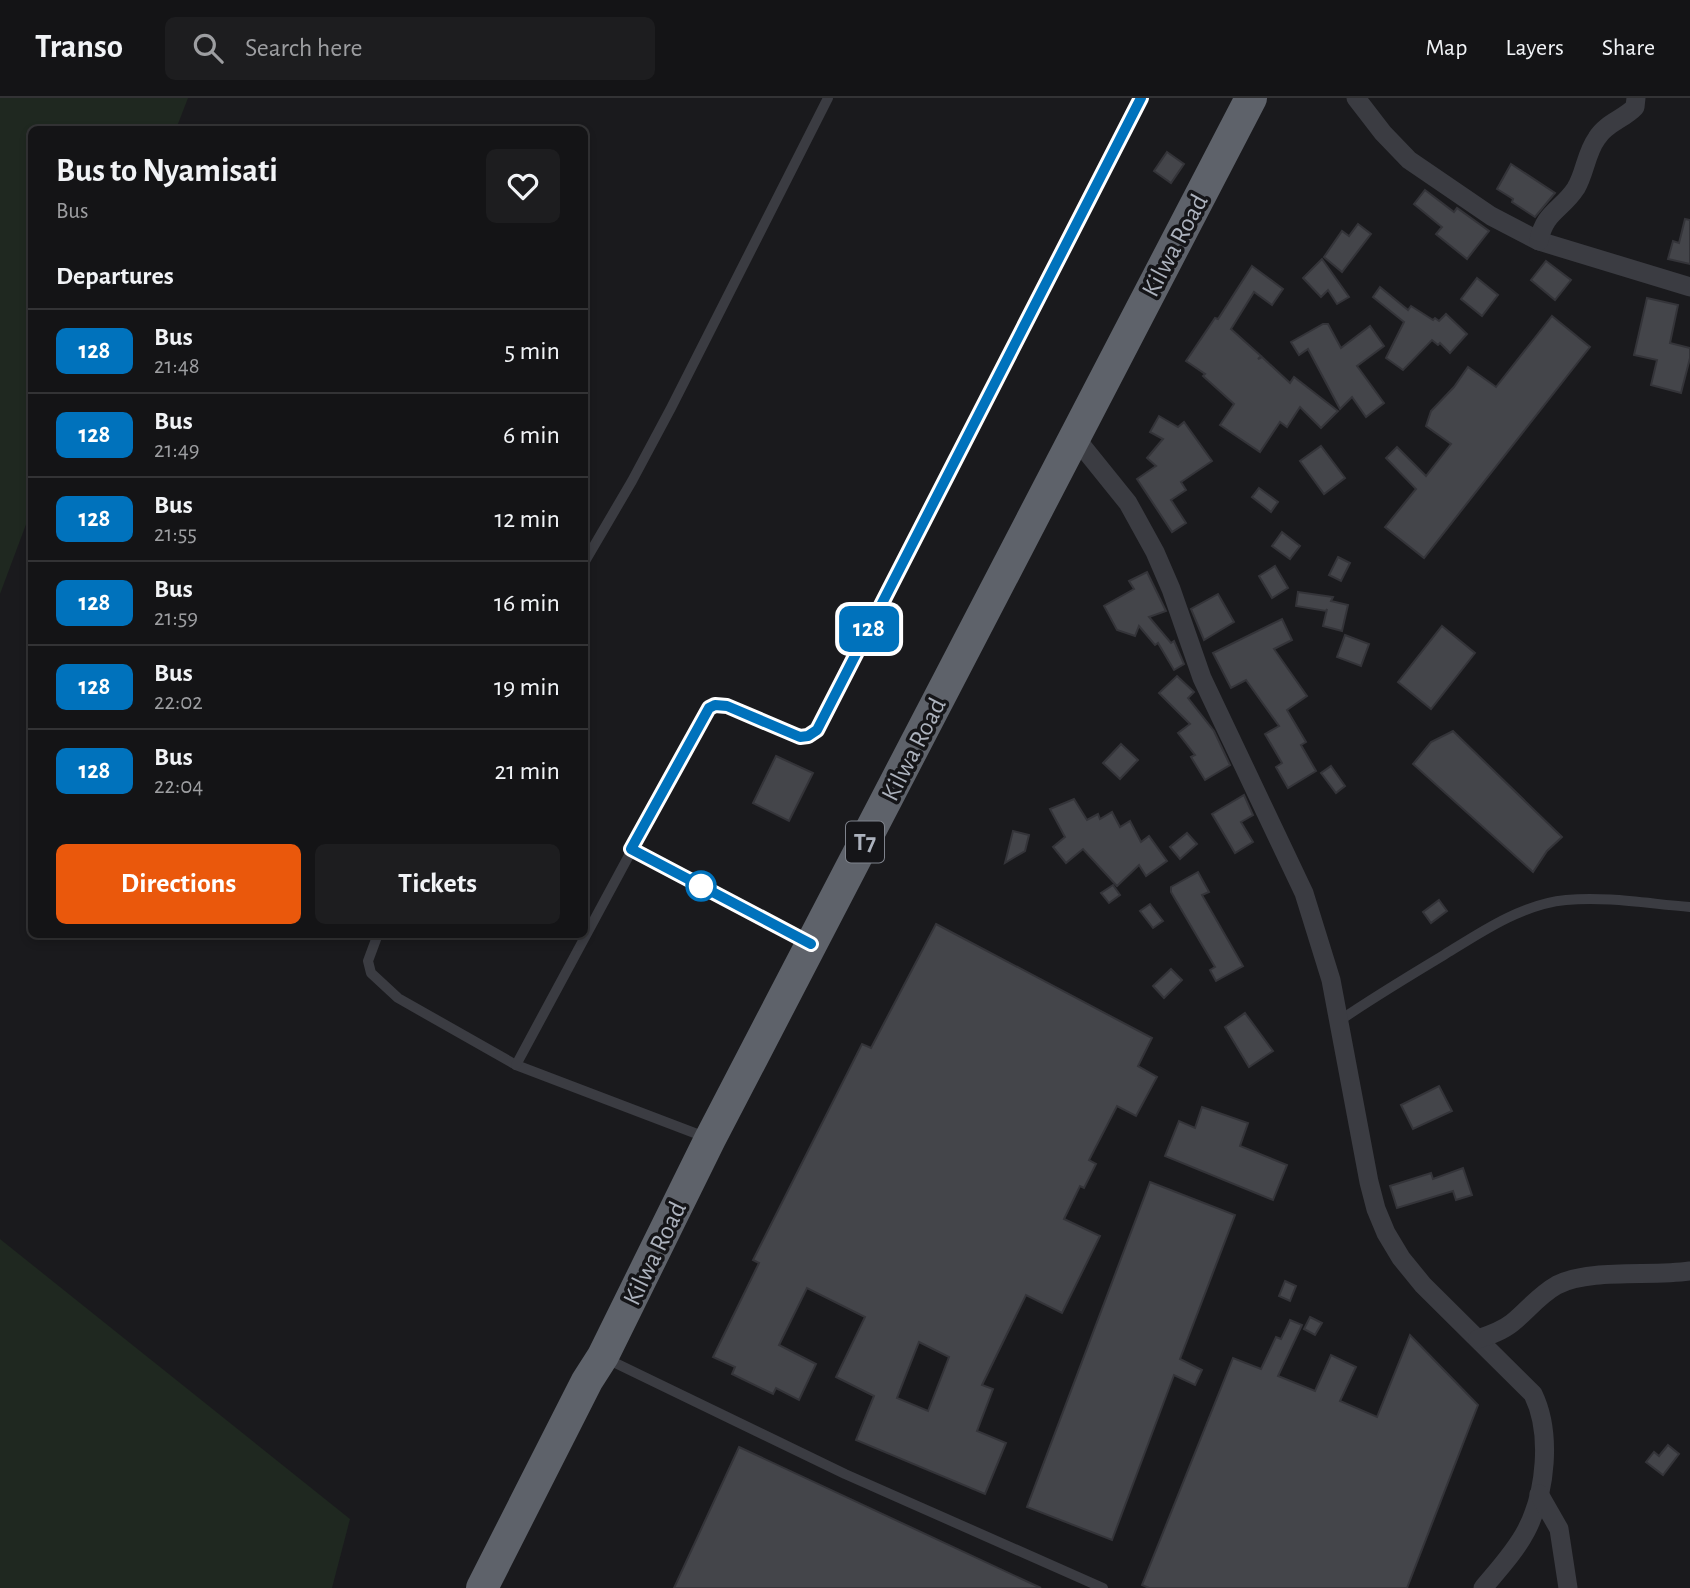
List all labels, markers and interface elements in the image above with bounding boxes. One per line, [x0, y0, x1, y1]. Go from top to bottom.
search box [165, 17, 655, 80]
icon: search [189, 29, 227, 67]
text: Transo [35, 31, 123, 64]
text: Search here [245, 35, 363, 61]
text: Map [1425, 36, 1467, 60]
text: Layers [1505, 36, 1564, 60]
text: Share [1602, 36, 1655, 60]
button: heart [486, 149, 560, 223]
text: Bus to Nyamisati [56, 155, 278, 188]
street label: Kilwa Road [1137, 190, 1213, 301]
text: Bus [56, 200, 89, 223]
text: Departures [56, 263, 174, 289]
text: Bus [154, 324, 193, 350]
text: 5 min [504, 338, 560, 364]
text: 128 [79, 339, 110, 363]
text: 21:48 [154, 355, 200, 378]
text: Bus [154, 408, 193, 434]
text: 6 min [503, 422, 560, 448]
text: 128 [79, 423, 110, 447]
text: 21:49 [154, 439, 200, 462]
text: Bus [154, 492, 193, 518]
text: 12 min [494, 506, 560, 532]
text: 128 [79, 507, 110, 531]
text: 21:55 [154, 523, 197, 546]
text: Bus [154, 576, 193, 602]
text: 16 min [494, 590, 560, 616]
text: 128 [79, 591, 110, 615]
line badge: 128 [829, 606, 909, 652]
text: 21:59 [154, 607, 198, 630]
text: 128 [853, 617, 885, 641]
text: Bus [154, 660, 193, 686]
text: 19 min [494, 674, 560, 700]
text: 128 [79, 675, 110, 699]
text: 22:02 [154, 691, 203, 714]
street label: Kilwa Road [877, 694, 951, 805]
text: Bus [154, 744, 193, 770]
text: 21 min [494, 758, 560, 784]
text: 128 [79, 759, 110, 783]
text: 22:04 [154, 775, 203, 798]
road number: T7 [846, 822, 884, 862]
button: Directions [56, 844, 301, 924]
button: Tickets [315, 844, 560, 924]
unlabelled marker [686, 871, 716, 901]
street label: Kilwa Road [619, 1197, 691, 1309]

